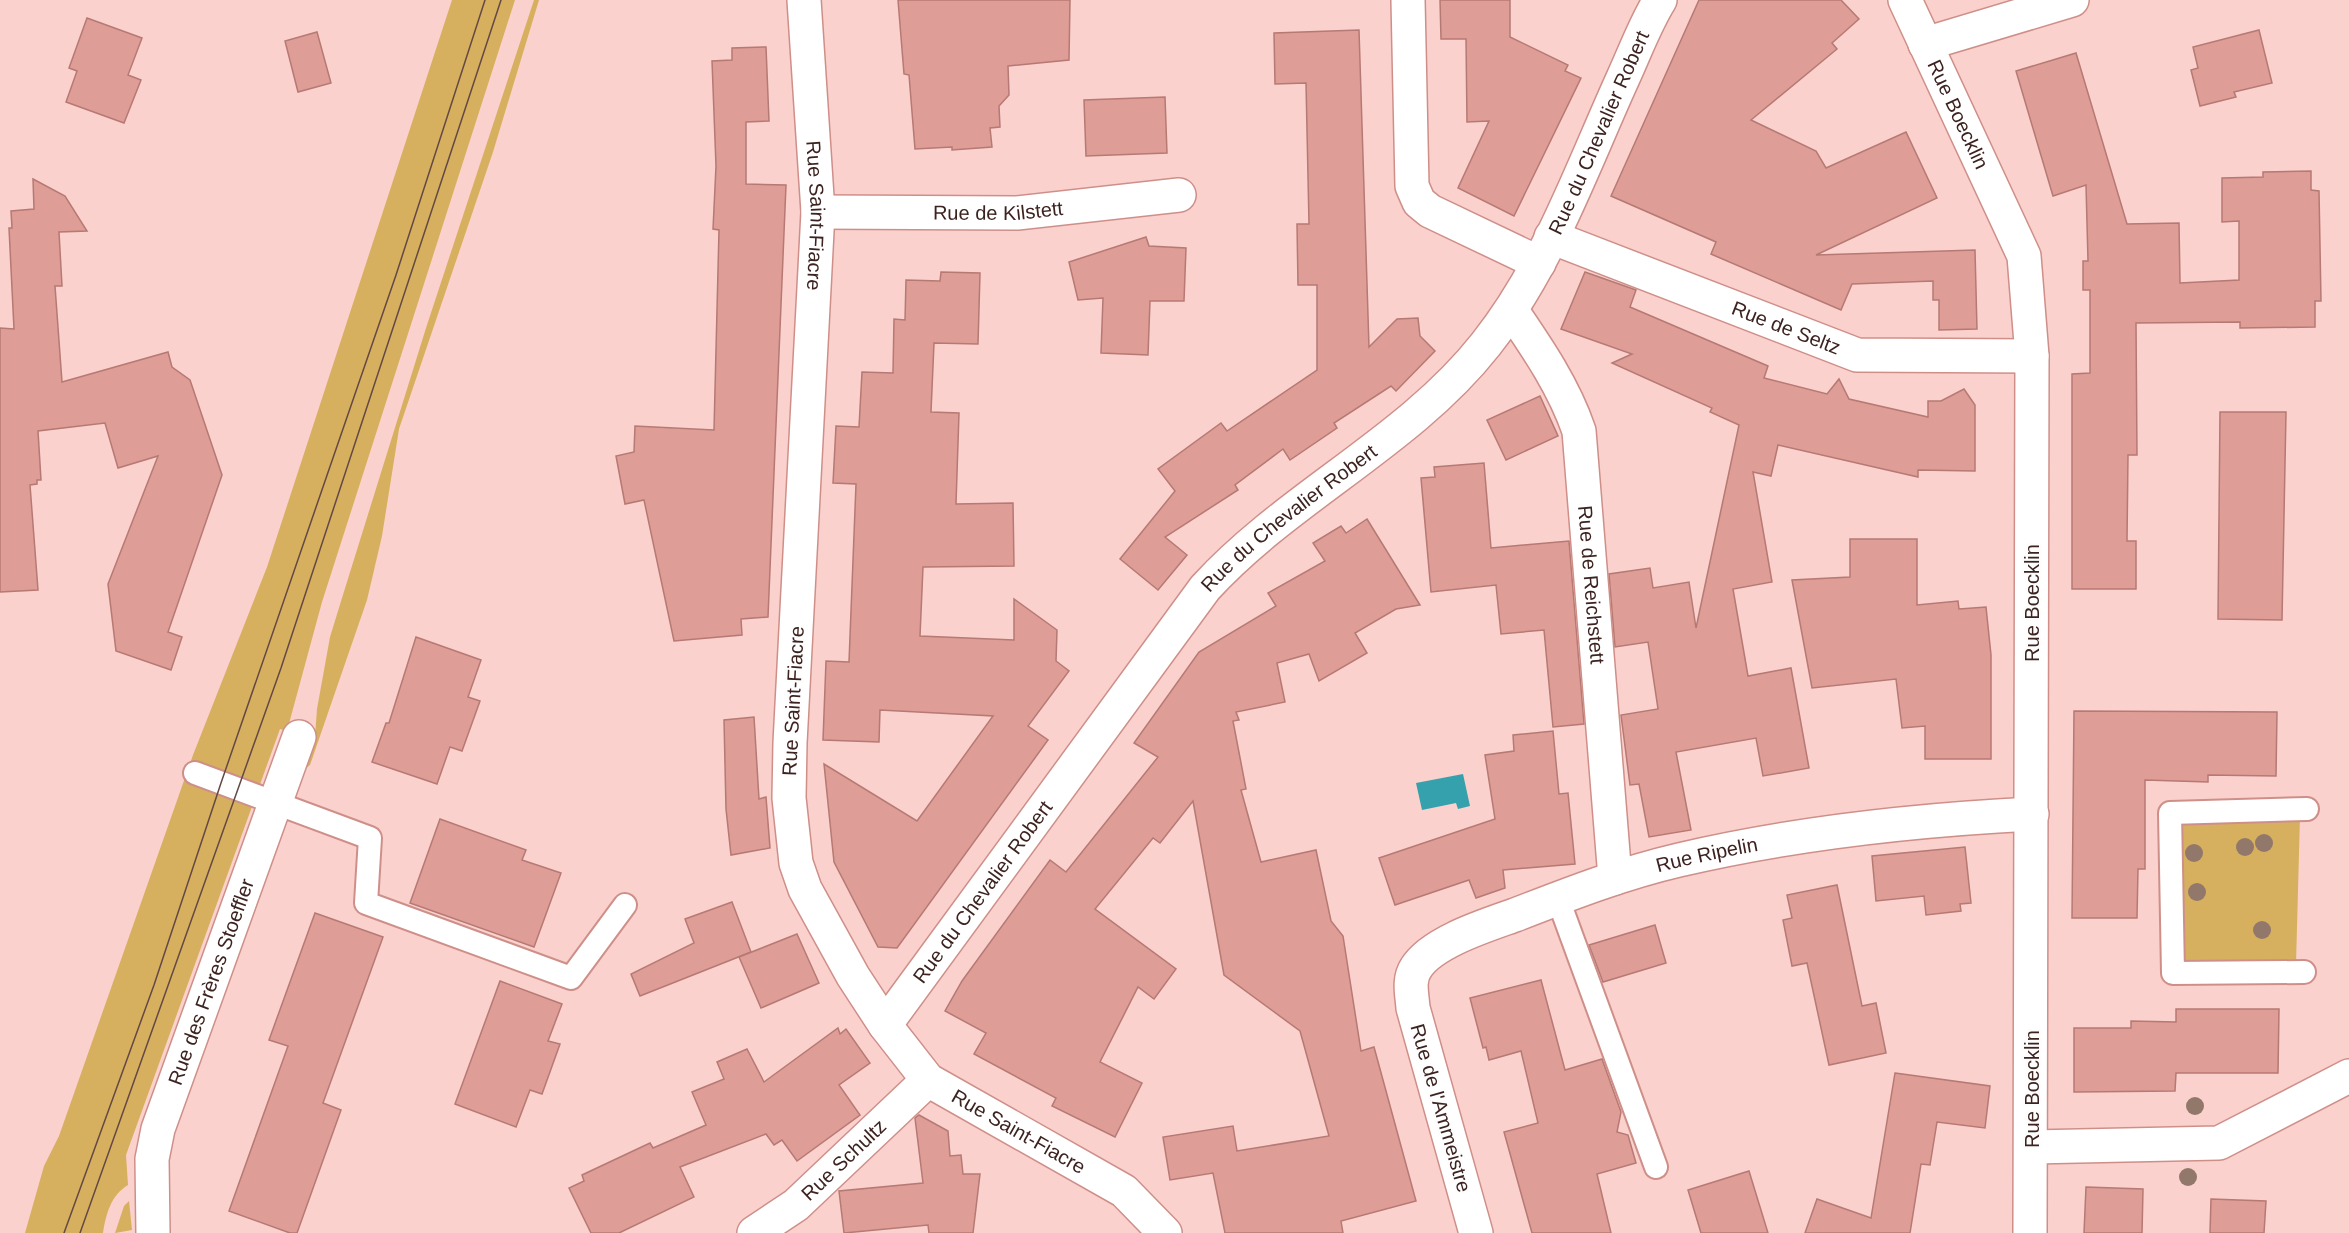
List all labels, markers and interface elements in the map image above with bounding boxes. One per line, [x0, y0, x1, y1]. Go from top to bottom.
street label: Rue du Chevalier Robert [1544, 27, 1653, 238]
street label: Rue Boecklin [1923, 56, 1993, 172]
street label: Rue Saint-Fiacre [802, 140, 829, 291]
street label: Rue de Kilstett [933, 197, 1064, 224]
street label: Rue de Seltz [1729, 297, 1844, 359]
street label: Rue du Chevalier Robert [1196, 440, 1381, 596]
street label: Rue de Reichstett [1574, 504, 1609, 665]
street label: Rue Boecklin [2021, 544, 2043, 662]
street label: Rue Saint-Fiacre [778, 625, 808, 777]
street label: Rue du Chevalier Robert [909, 796, 1057, 987]
street label: Rue Ripelin [1653, 833, 1759, 876]
street label: Rue des Frères Stoeffler [164, 875, 258, 1088]
street label: Rue de l'Ammeistre [1406, 1021, 1476, 1195]
street label: Rue Boecklin [2021, 1030, 2043, 1148]
street label: Rue Saint-Fiacre [948, 1085, 1089, 1178]
street label: Rue Schultz [797, 1115, 890, 1205]

